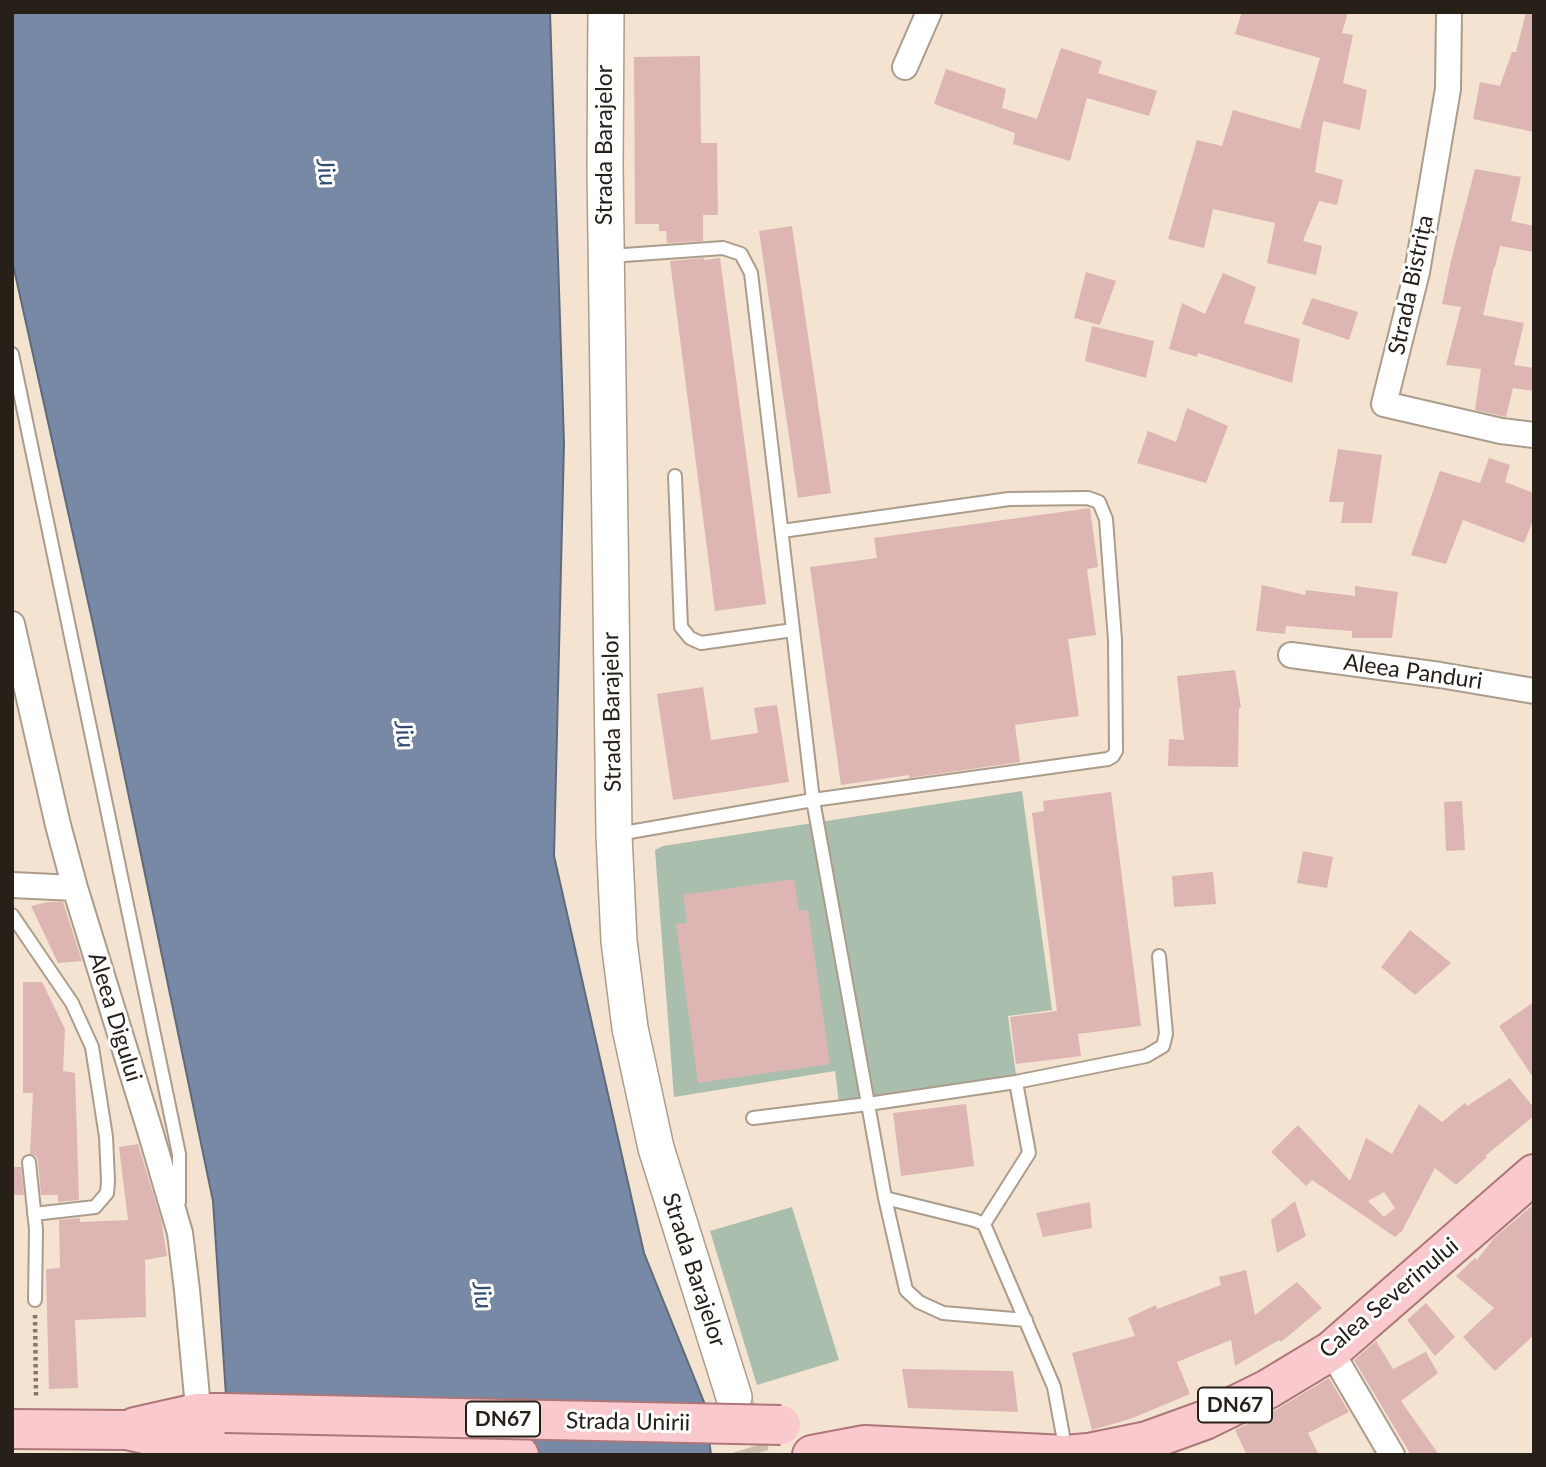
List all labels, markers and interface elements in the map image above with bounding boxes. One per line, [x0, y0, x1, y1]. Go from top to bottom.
street label: Strada Barajelor [591, 65, 619, 225]
water label: Jiu [310, 156, 342, 188]
street label: Strada Bistrița [1383, 213, 1439, 357]
street label: Strada Barajelor [597, 632, 627, 792]
street label: Aleea Panduri [1342, 649, 1484, 695]
water label: Jiu [388, 718, 420, 750]
street label: Aleea Digului [82, 949, 148, 1085]
street label: Strada Barajelor [656, 1190, 732, 1350]
street label: Calea Severinului [1314, 1232, 1464, 1364]
water label: Jiu [466, 1279, 498, 1311]
road number: DN67 [1198, 1388, 1272, 1422]
road number: DN67 [466, 1402, 540, 1436]
street label: Strada Unirii [566, 1407, 690, 1437]

